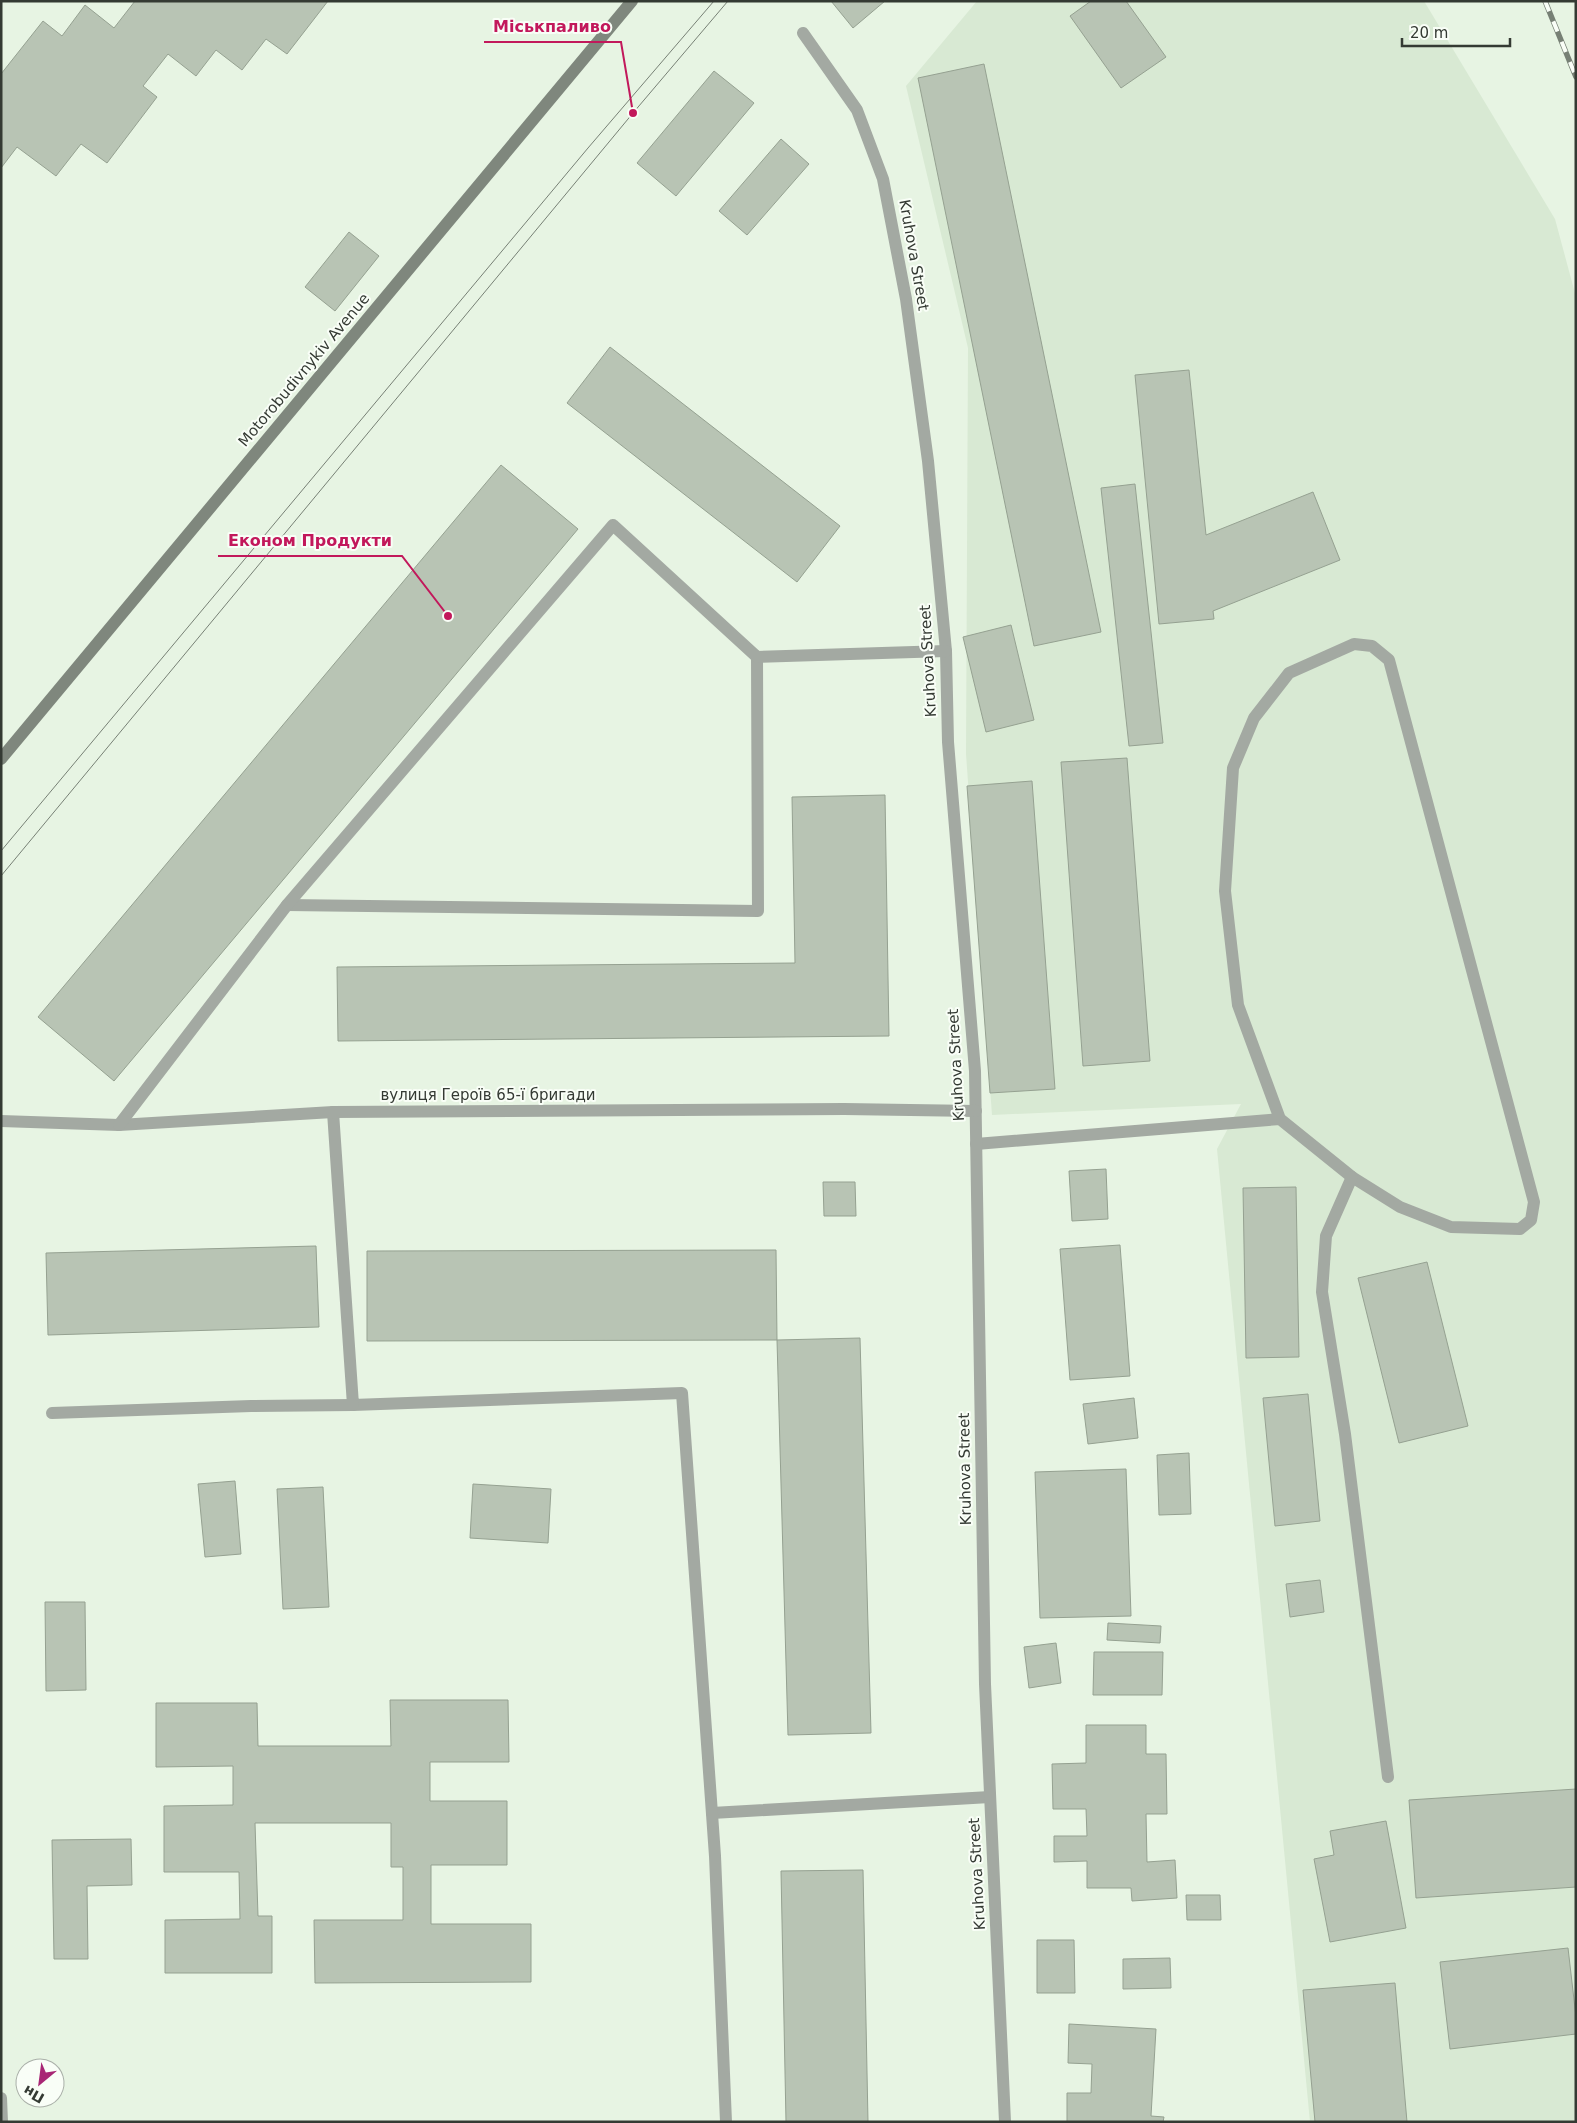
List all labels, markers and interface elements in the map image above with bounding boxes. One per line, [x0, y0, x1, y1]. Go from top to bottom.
callout: Міськпаливо [484, 11, 621, 42]
scale bar [1402, 15, 1510, 47]
text: Міськпаливо [493, 17, 611, 36]
text: 20 m [1410, 24, 1448, 42]
street label: Kruhova Street [895, 198, 933, 312]
street label: Motorobudivnykiv Avenue [235, 290, 373, 450]
callout: Економ Продукти [218, 525, 402, 556]
text: Економ Продукти [228, 531, 392, 550]
street label: Kruhova Street [916, 604, 940, 718]
street label: Kruhova Street [944, 1008, 968, 1122]
street label: вулиця Героїв 65-ї бригади [380, 1086, 596, 1104]
street label: Kruhova Street [955, 1412, 975, 1525]
street label: Kruhova Street [965, 1817, 989, 1931]
north arrow [15, 2058, 65, 2108]
text: Пн [20, 2082, 47, 2107]

